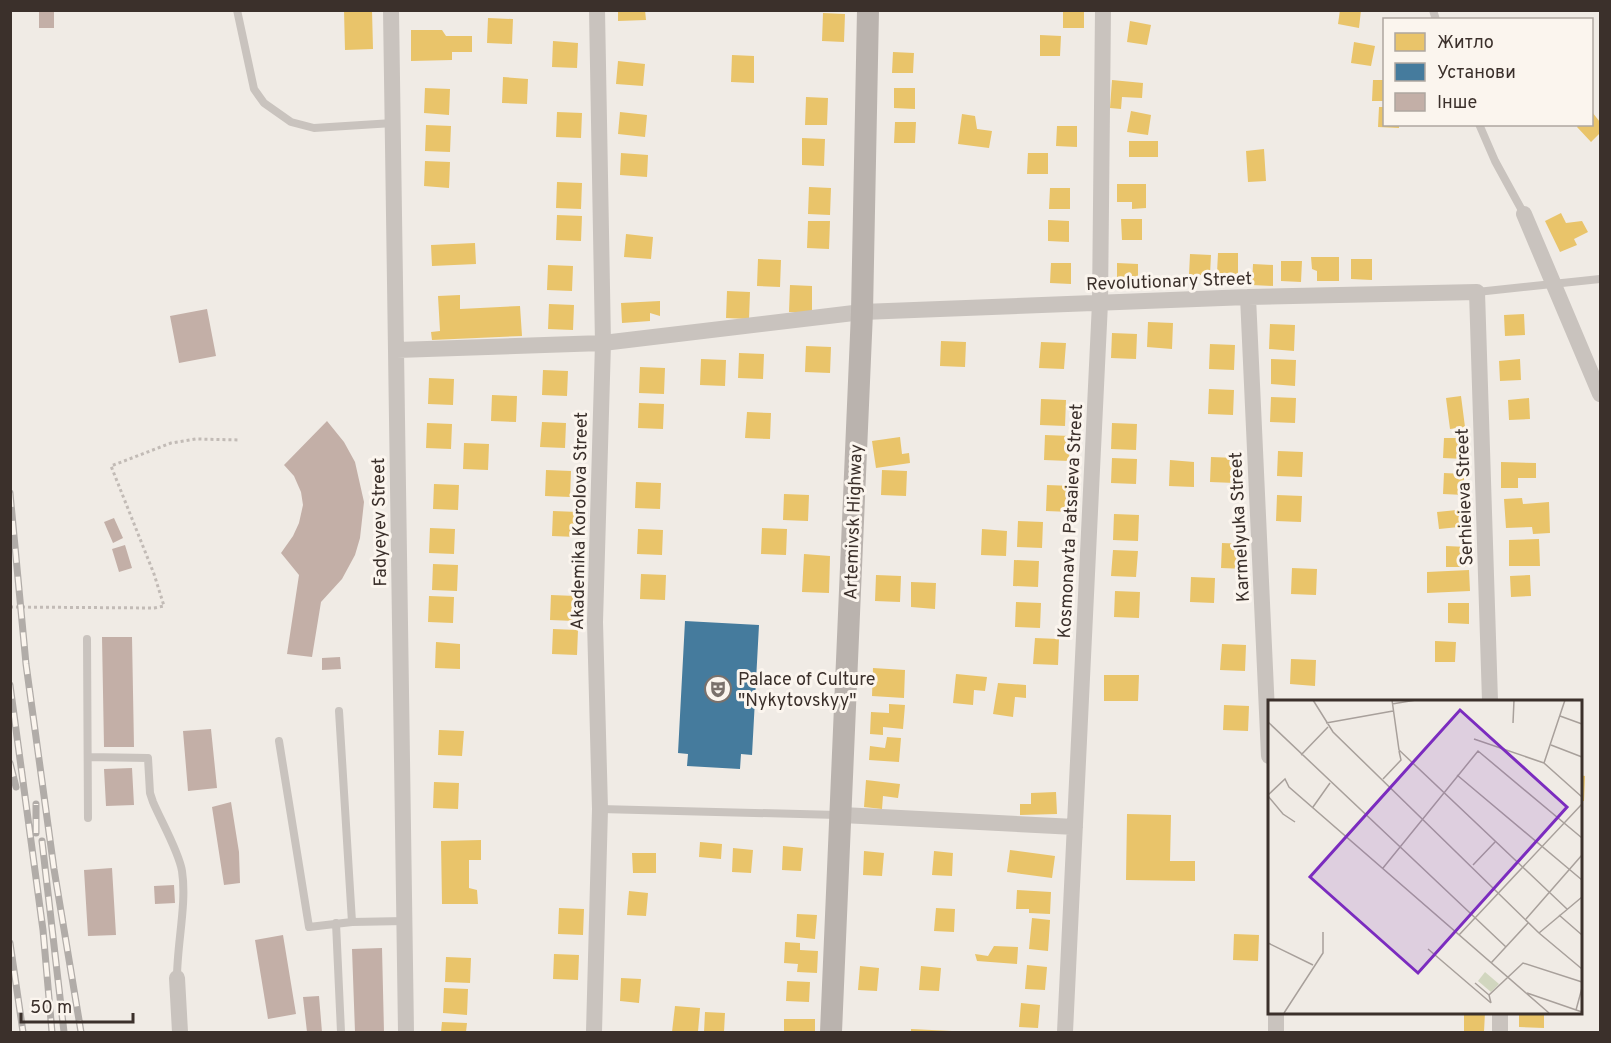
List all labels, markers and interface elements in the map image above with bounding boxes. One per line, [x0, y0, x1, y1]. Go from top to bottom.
legend [1383, 18, 1593, 126]
text: Житло [1437, 32, 1494, 55]
text: Установи [1437, 62, 1516, 85]
text: Інше [1437, 92, 1477, 115]
street label: Revolutionary Street [1086, 268, 1253, 297]
street label: Kosmonavta Patsaieva Street [1054, 403, 1089, 639]
street label: Akademika Korolova Street [567, 412, 594, 630]
street label: Serhieieva Street [1452, 428, 1479, 566]
street label: Artemivsk Highway [840, 444, 869, 600]
street label: Karmelyuka Street [1225, 451, 1256, 603]
street label: Fadyeyev Street [368, 457, 393, 587]
place label: Palace of Culture "Nykytovskyy" [738, 669, 875, 713]
theatre icon: Palace of Culture "Nykytovskyy" [703, 674, 733, 704]
inset map [1268, 700, 1581, 1013]
scale bar [21, 986, 134, 1024]
text: 50 m [30, 997, 72, 1020]

